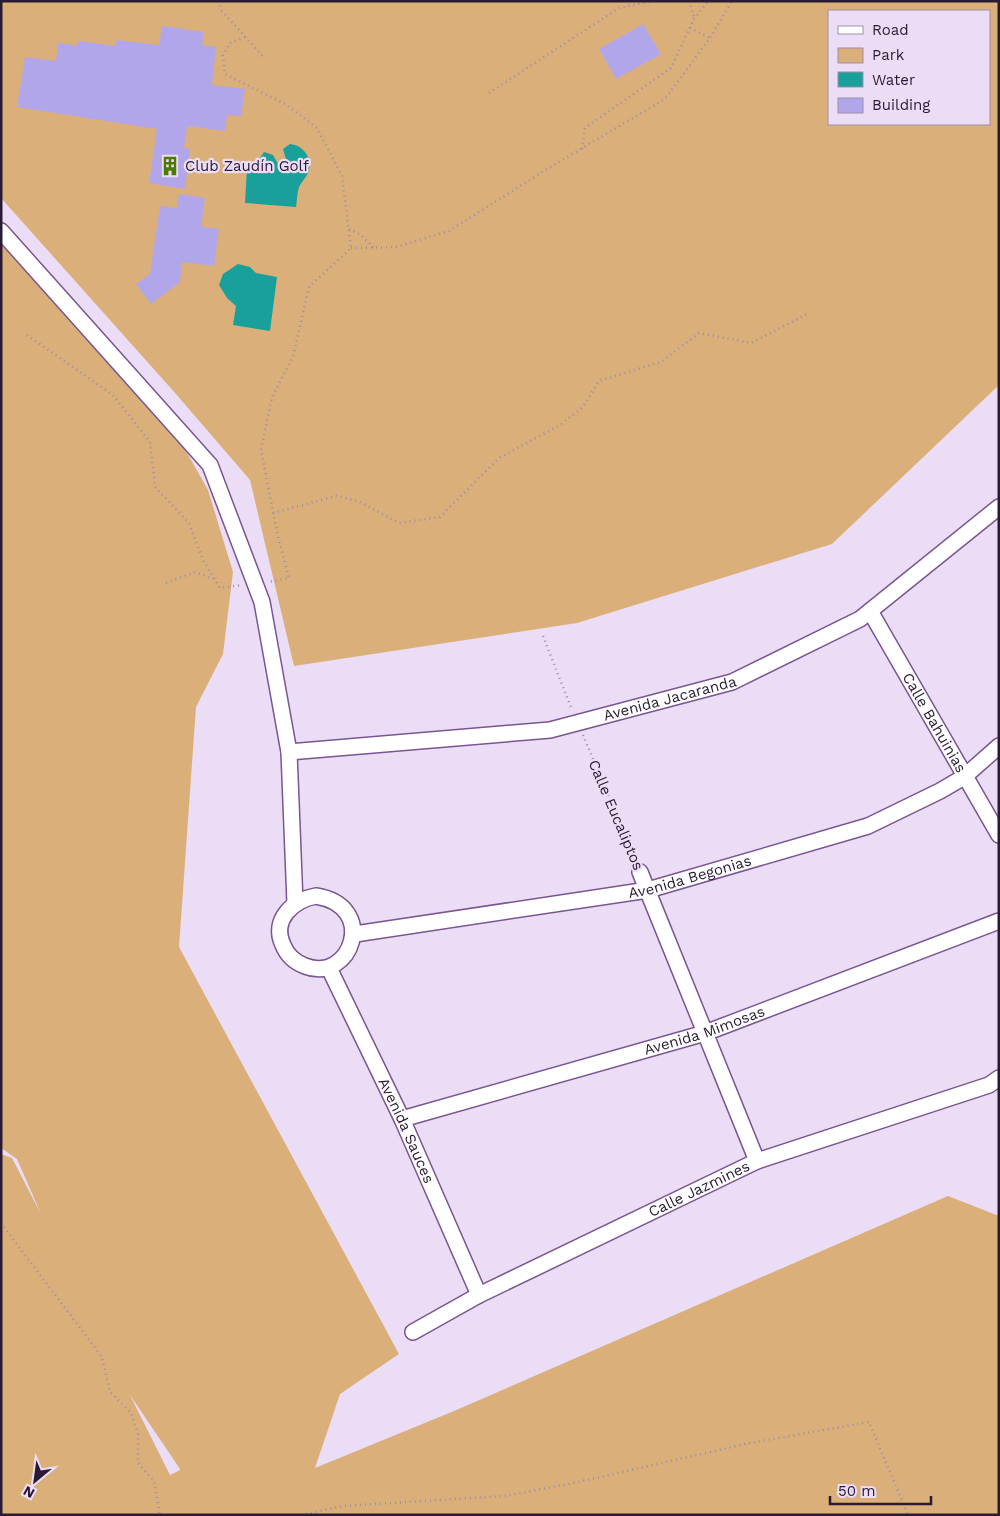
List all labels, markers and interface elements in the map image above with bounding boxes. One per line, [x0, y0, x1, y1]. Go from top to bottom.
legend [828, 10, 990, 125]
text: Road [872, 21, 909, 39]
text: Park [872, 46, 905, 64]
text: Water [872, 71, 915, 89]
text: Building [872, 96, 930, 114]
building icon: Club Zaudín Golf [159, 155, 181, 177]
place label: Club Zaudín Golf [185, 157, 309, 175]
street label: Calle Bahuinias [899, 670, 970, 776]
street label: Avenida Jacaranda [602, 672, 739, 725]
street label: Calle Eucaliptos [585, 757, 647, 873]
street label: Avenida Begonias [627, 851, 754, 902]
street label: Avenida Mimosas [642, 1002, 767, 1059]
street label: Avenida Sauces [374, 1075, 438, 1186]
street label: Calle Jazmines [646, 1157, 753, 1221]
north arrow [10, 1456, 60, 1506]
scale bar [830, 1474, 931, 1506]
text: 50 m [838, 1482, 875, 1500]
text: N [20, 1483, 37, 1502]

